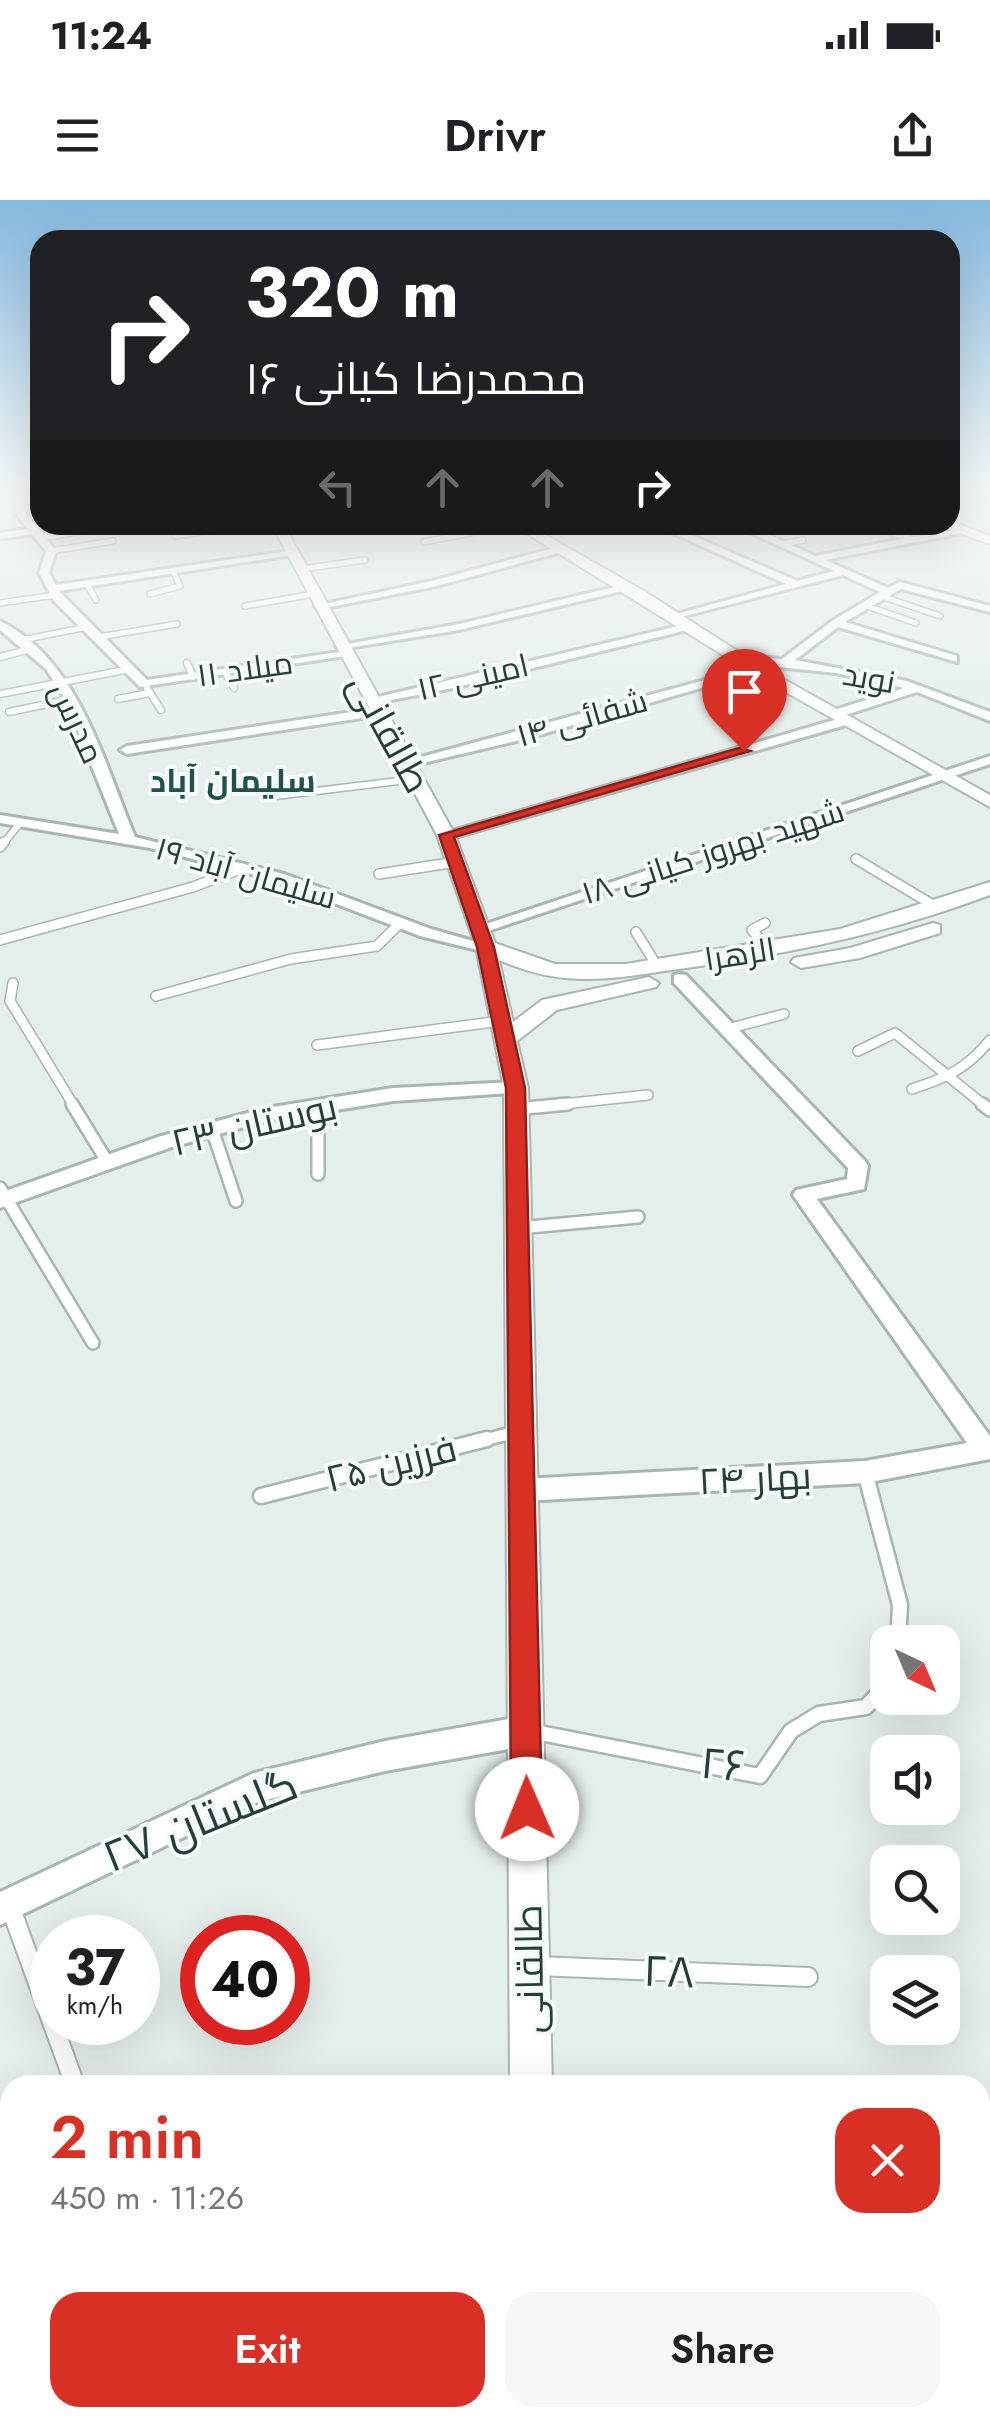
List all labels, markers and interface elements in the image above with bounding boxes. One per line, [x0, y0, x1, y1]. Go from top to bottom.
text: 11:24 [50, 8, 152, 63]
text: Drivr [444, 103, 546, 168]
icon: menu [50, 108, 105, 163]
icon: share [885, 108, 940, 163]
text: 320 m [245, 242, 459, 343]
icon: right [80, 270, 210, 400]
text: محمدرضا کیانی ۱۶ [245, 346, 586, 411]
icon: left [310, 460, 365, 515]
icon: ahead [415, 460, 470, 515]
icon: ahead [520, 460, 575, 515]
icon: right [625, 460, 680, 515]
street label: میلاد ۱۱ [194, 640, 296, 698]
street label: امینی ۱۲ [413, 642, 533, 712]
pin [702, 649, 787, 752]
street label: نوید [839, 651, 899, 705]
street label: طالقانی [335, 663, 445, 803]
icon: arrive [717, 664, 772, 719]
street label: مدرس [38, 675, 116, 771]
street label: شفائی ۱۴ [511, 677, 653, 759]
district label: سلیمان آباد [150, 758, 316, 804]
street label: شهید بهروز کیانی ۱۸ [576, 788, 850, 916]
street label: سلیمان آباد ۱۹ [150, 825, 342, 921]
street label: الزهرا [701, 926, 779, 982]
street label: بوستان ۲۳ [166, 1078, 342, 1170]
street label: فرزین ۲۵ [320, 1420, 462, 1506]
street label: بهار ۲۴ [697, 1448, 813, 1508]
north arrow [870, 1625, 960, 1715]
map controls [870, 1625, 960, 2045]
street label: ۲۶ [698, 1730, 748, 1798]
button: sound [870, 1735, 960, 1825]
street label: گلستان ۲۷ [93, 1752, 307, 1888]
position arrow [475, 1757, 579, 1861]
button: search [870, 1845, 960, 1935]
street label: طالقانی [500, 1904, 558, 2034]
speed limit sign: 40 [180, 1915, 310, 2045]
text: 37 [65, 1931, 125, 2004]
street label: ۲۸ [642, 1938, 696, 2004]
button: layers [870, 1955, 960, 2045]
text: km/h [67, 1987, 123, 2023]
text: 2 min [50, 2094, 204, 2181]
button: close [835, 2108, 940, 2213]
text: 450 m · 11:26 [50, 2175, 244, 2221]
button: Exit [50, 2292, 485, 2407]
button: Share [505, 2292, 940, 2407]

